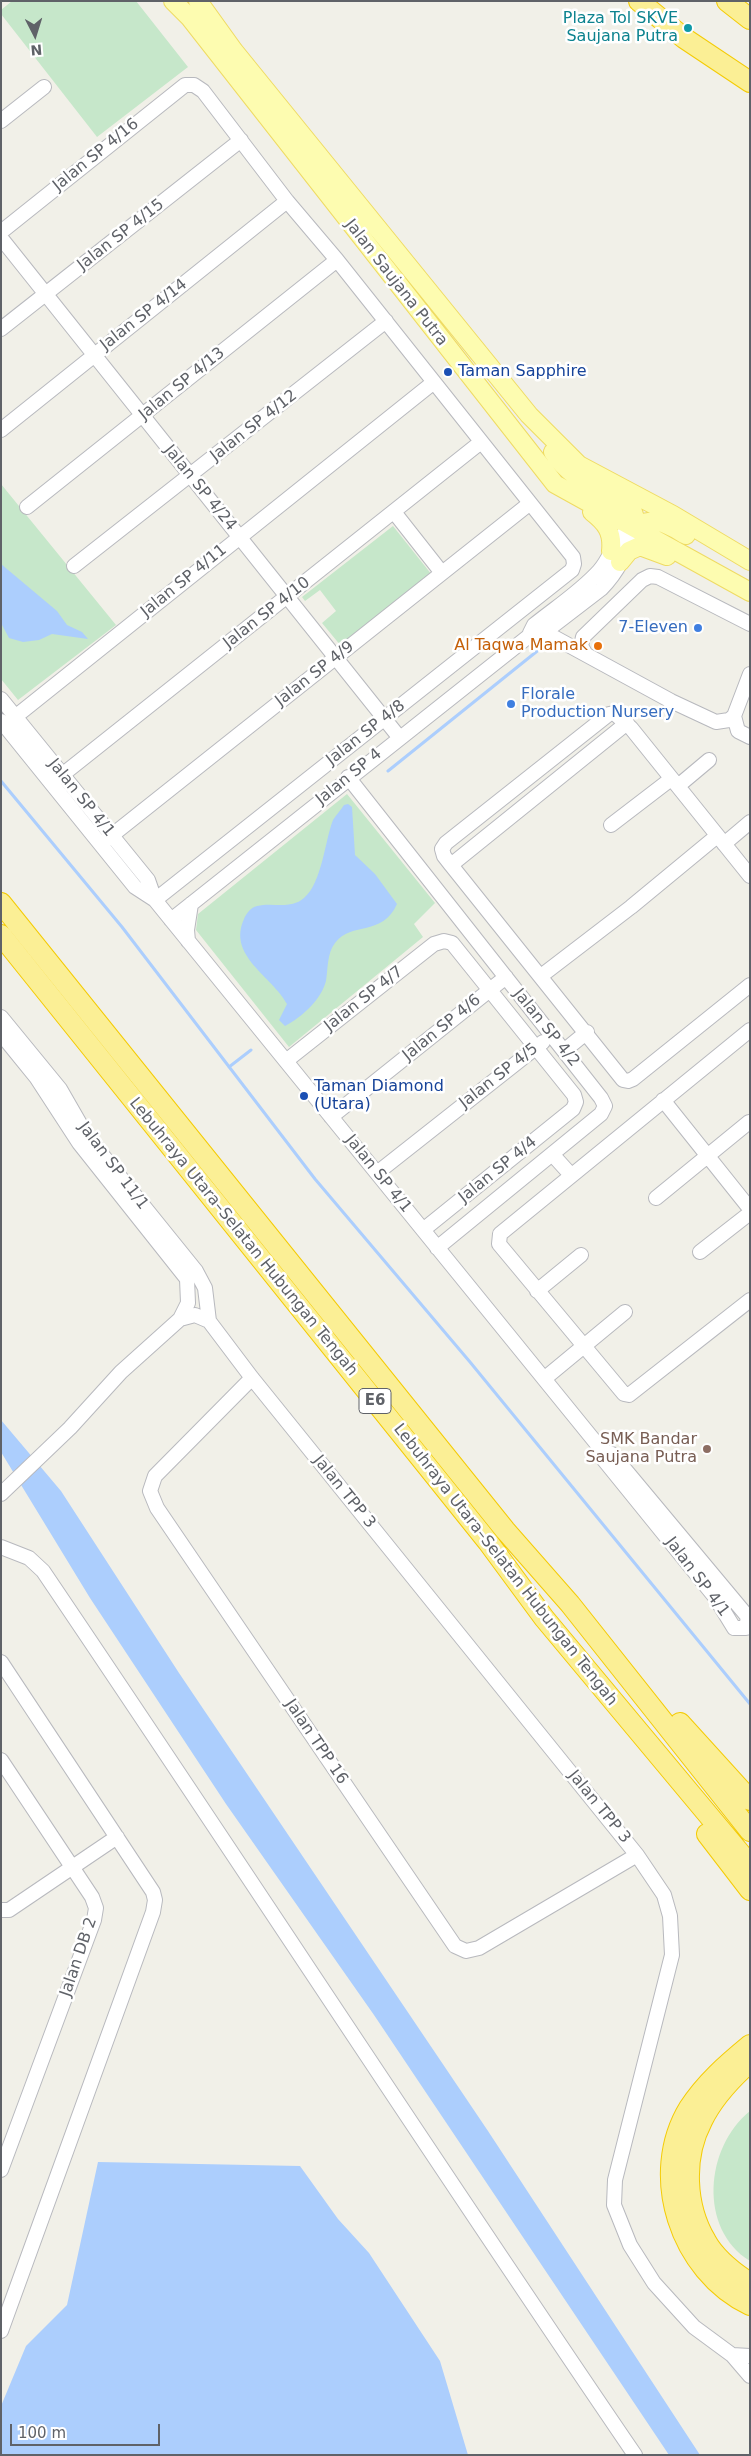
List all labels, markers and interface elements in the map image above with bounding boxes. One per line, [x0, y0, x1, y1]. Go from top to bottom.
place label: Plaza Tol SKVE Saujana Putra [563, 9, 678, 47]
north arrow [10, 10, 60, 60]
marker: Plaza Tol SKVE Saujana Putra [682, 22, 694, 34]
text: N [30, 41, 43, 58]
street label: Jalan SP 4/16 [49, 115, 143, 195]
street label: Jalan SP 4/15 [74, 195, 168, 275]
street label: Jalan Saujana Putra [341, 216, 451, 350]
street label: Jalan SP 4/14 [97, 275, 191, 355]
street label: Jalan SP 4/13 [135, 344, 229, 424]
place label: Taman Sapphire [458, 362, 586, 382]
marker: Taman Sapphire [442, 366, 454, 378]
street label: Jalan SP 4/12 [207, 386, 301, 466]
street label: Jalan SP 4/24 [160, 441, 240, 535]
street label: Jalan SP 4/11 [137, 541, 231, 621]
street label: Jalan SP 4/10 [220, 573, 314, 653]
place label: 7-Eleven [618, 618, 688, 638]
marker: 7-Eleven [692, 622, 704, 634]
place label: Al Taqwa Mamak [454, 636, 588, 656]
street label: Jalan SP 4/9 [272, 637, 358, 711]
marker: Al Taqwa Mamak [592, 640, 604, 652]
place label: Florale Production Nursery [521, 685, 674, 723]
street label: Jalan SP 4/8 [323, 696, 409, 770]
marker: Florale Production Nursery [505, 698, 517, 710]
street label: Jalan SP 4 [312, 745, 386, 809]
street label: Jalan SP 4/1 [44, 755, 118, 841]
street label: Jalan SP 4/7 [321, 962, 407, 1036]
street label: Jalan SP 4/2 [509, 985, 583, 1071]
street label: Jalan SP 4/6 [399, 991, 485, 1065]
street label: Jalan SP 4/5 [456, 1039, 542, 1113]
place label: Taman Diamond (Utara) [314, 1077, 444, 1115]
marker: Taman Diamond (Utara) [298, 1090, 310, 1102]
street label: Lebuhraya Utara–Selatan Hubungan Tengah [125, 1094, 361, 1380]
street label: Jalan SP 11/1 [74, 1118, 152, 1214]
street label: Jalan SP 4/1 [341, 1131, 415, 1217]
street label: Jalan SP 4/4 [455, 1133, 541, 1207]
road number: E6 [359, 1388, 391, 1414]
street label: Lebuhraya Utara–Selatan Hubungan Tengah [389, 1420, 621, 1710]
place label: SMK Bandar Saujana Putra [585, 1430, 697, 1468]
marker: SMK Bandar Saujana Putra [701, 1443, 713, 1455]
street label: Jalan TPP 3 [309, 1452, 379, 1532]
street label: Jalan SP 4/1 [661, 1533, 733, 1621]
street label: Jalan TPP 16 [280, 1696, 352, 1788]
street label: Jalan TPP 3 [564, 1767, 634, 1847]
street label: Jalan DB 2 [56, 1915, 102, 1999]
scale bar [12, 2414, 162, 2446]
text: 100 m [18, 2424, 66, 2442]

